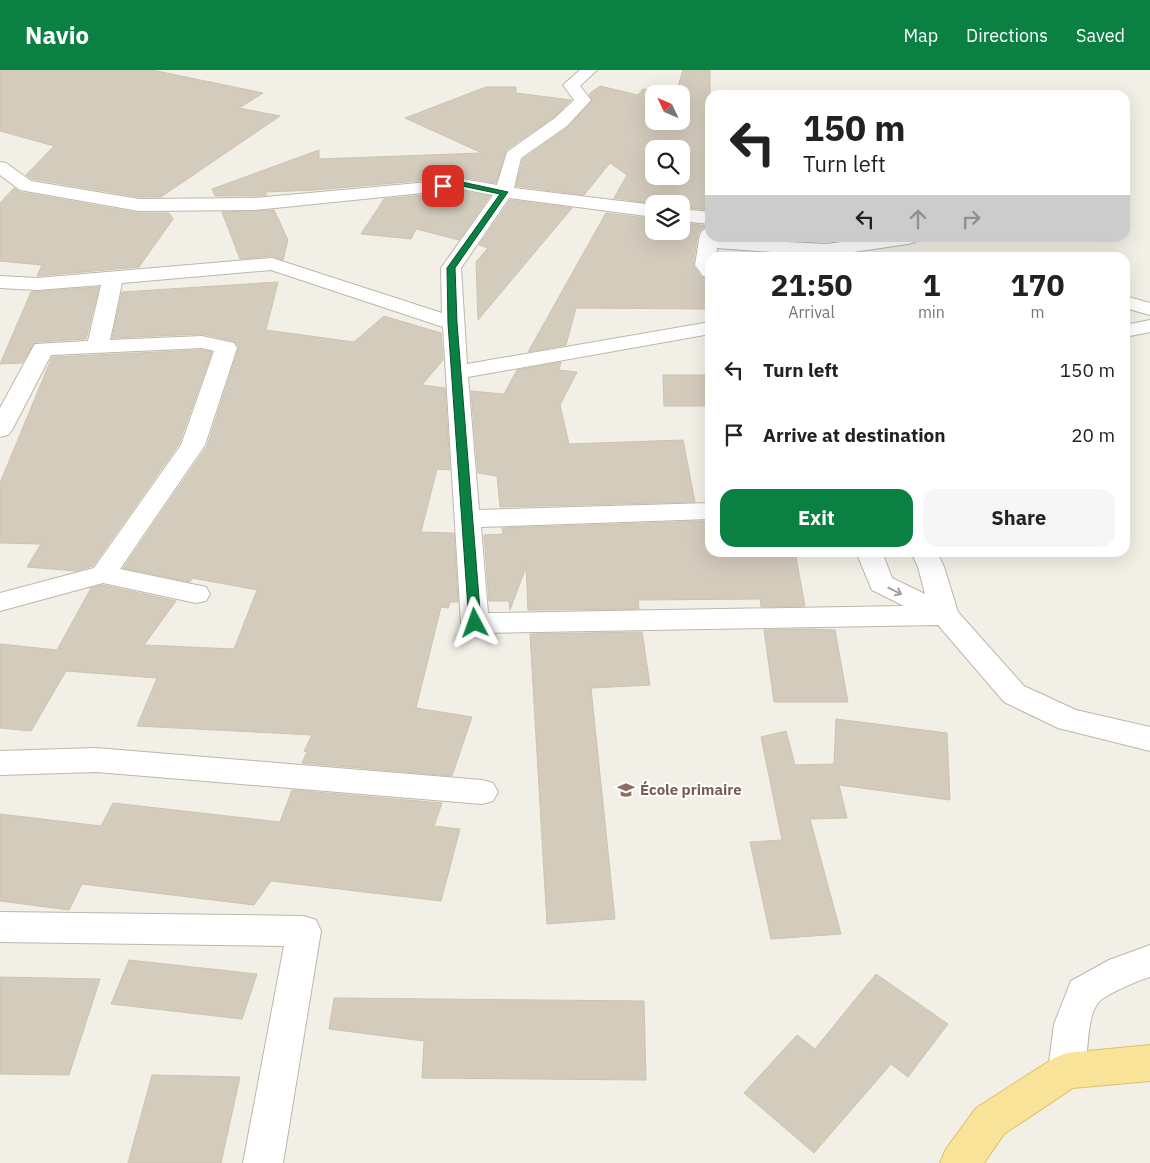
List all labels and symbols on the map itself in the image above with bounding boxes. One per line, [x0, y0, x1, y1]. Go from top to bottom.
north arrow [645, 85, 690, 130]
pin [422, 165, 464, 207]
one-way arrow [887, 586, 902, 596]
position arrow [448, 596, 500, 648]
school or university icon: École primaire [616, 780, 636, 800]
place label: École primaire [640, 780, 742, 799]

